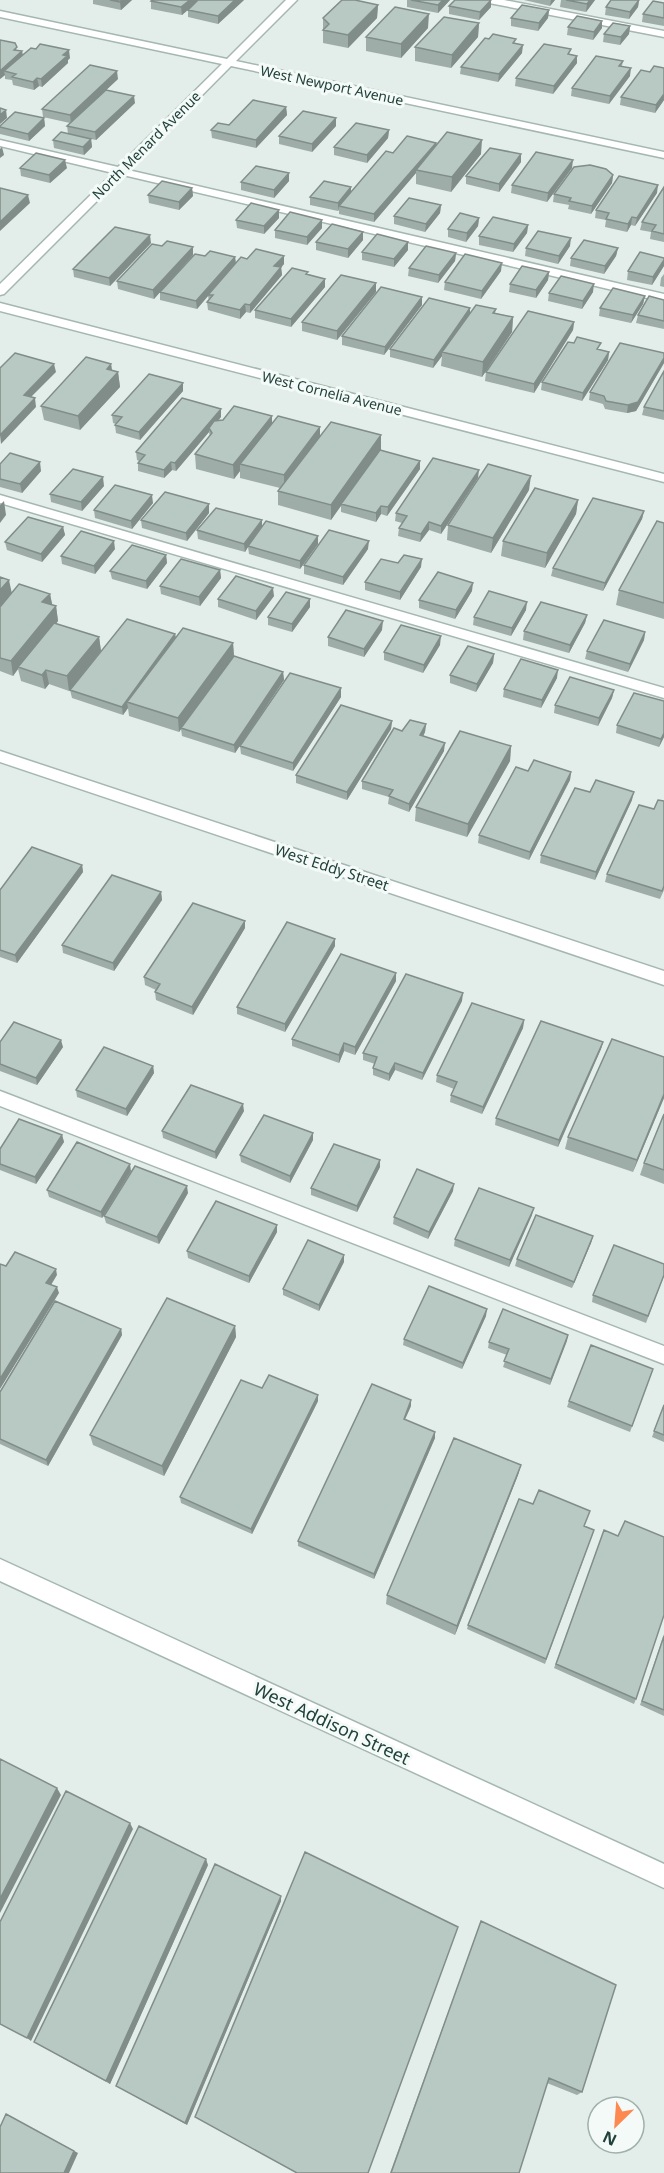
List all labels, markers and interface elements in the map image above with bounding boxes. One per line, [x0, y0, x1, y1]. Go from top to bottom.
street label: West Newport Avenue [259, 61, 405, 109]
street label: North Menard Avenue [88, 87, 204, 203]
street label: West Cornelia Avenue [260, 366, 404, 420]
street label: West Eddy Street [272, 839, 392, 895]
street label: West Addison Street [250, 1676, 415, 1770]
north arrow [586, 2095, 646, 2155]
text: N [599, 2126, 620, 2151]

